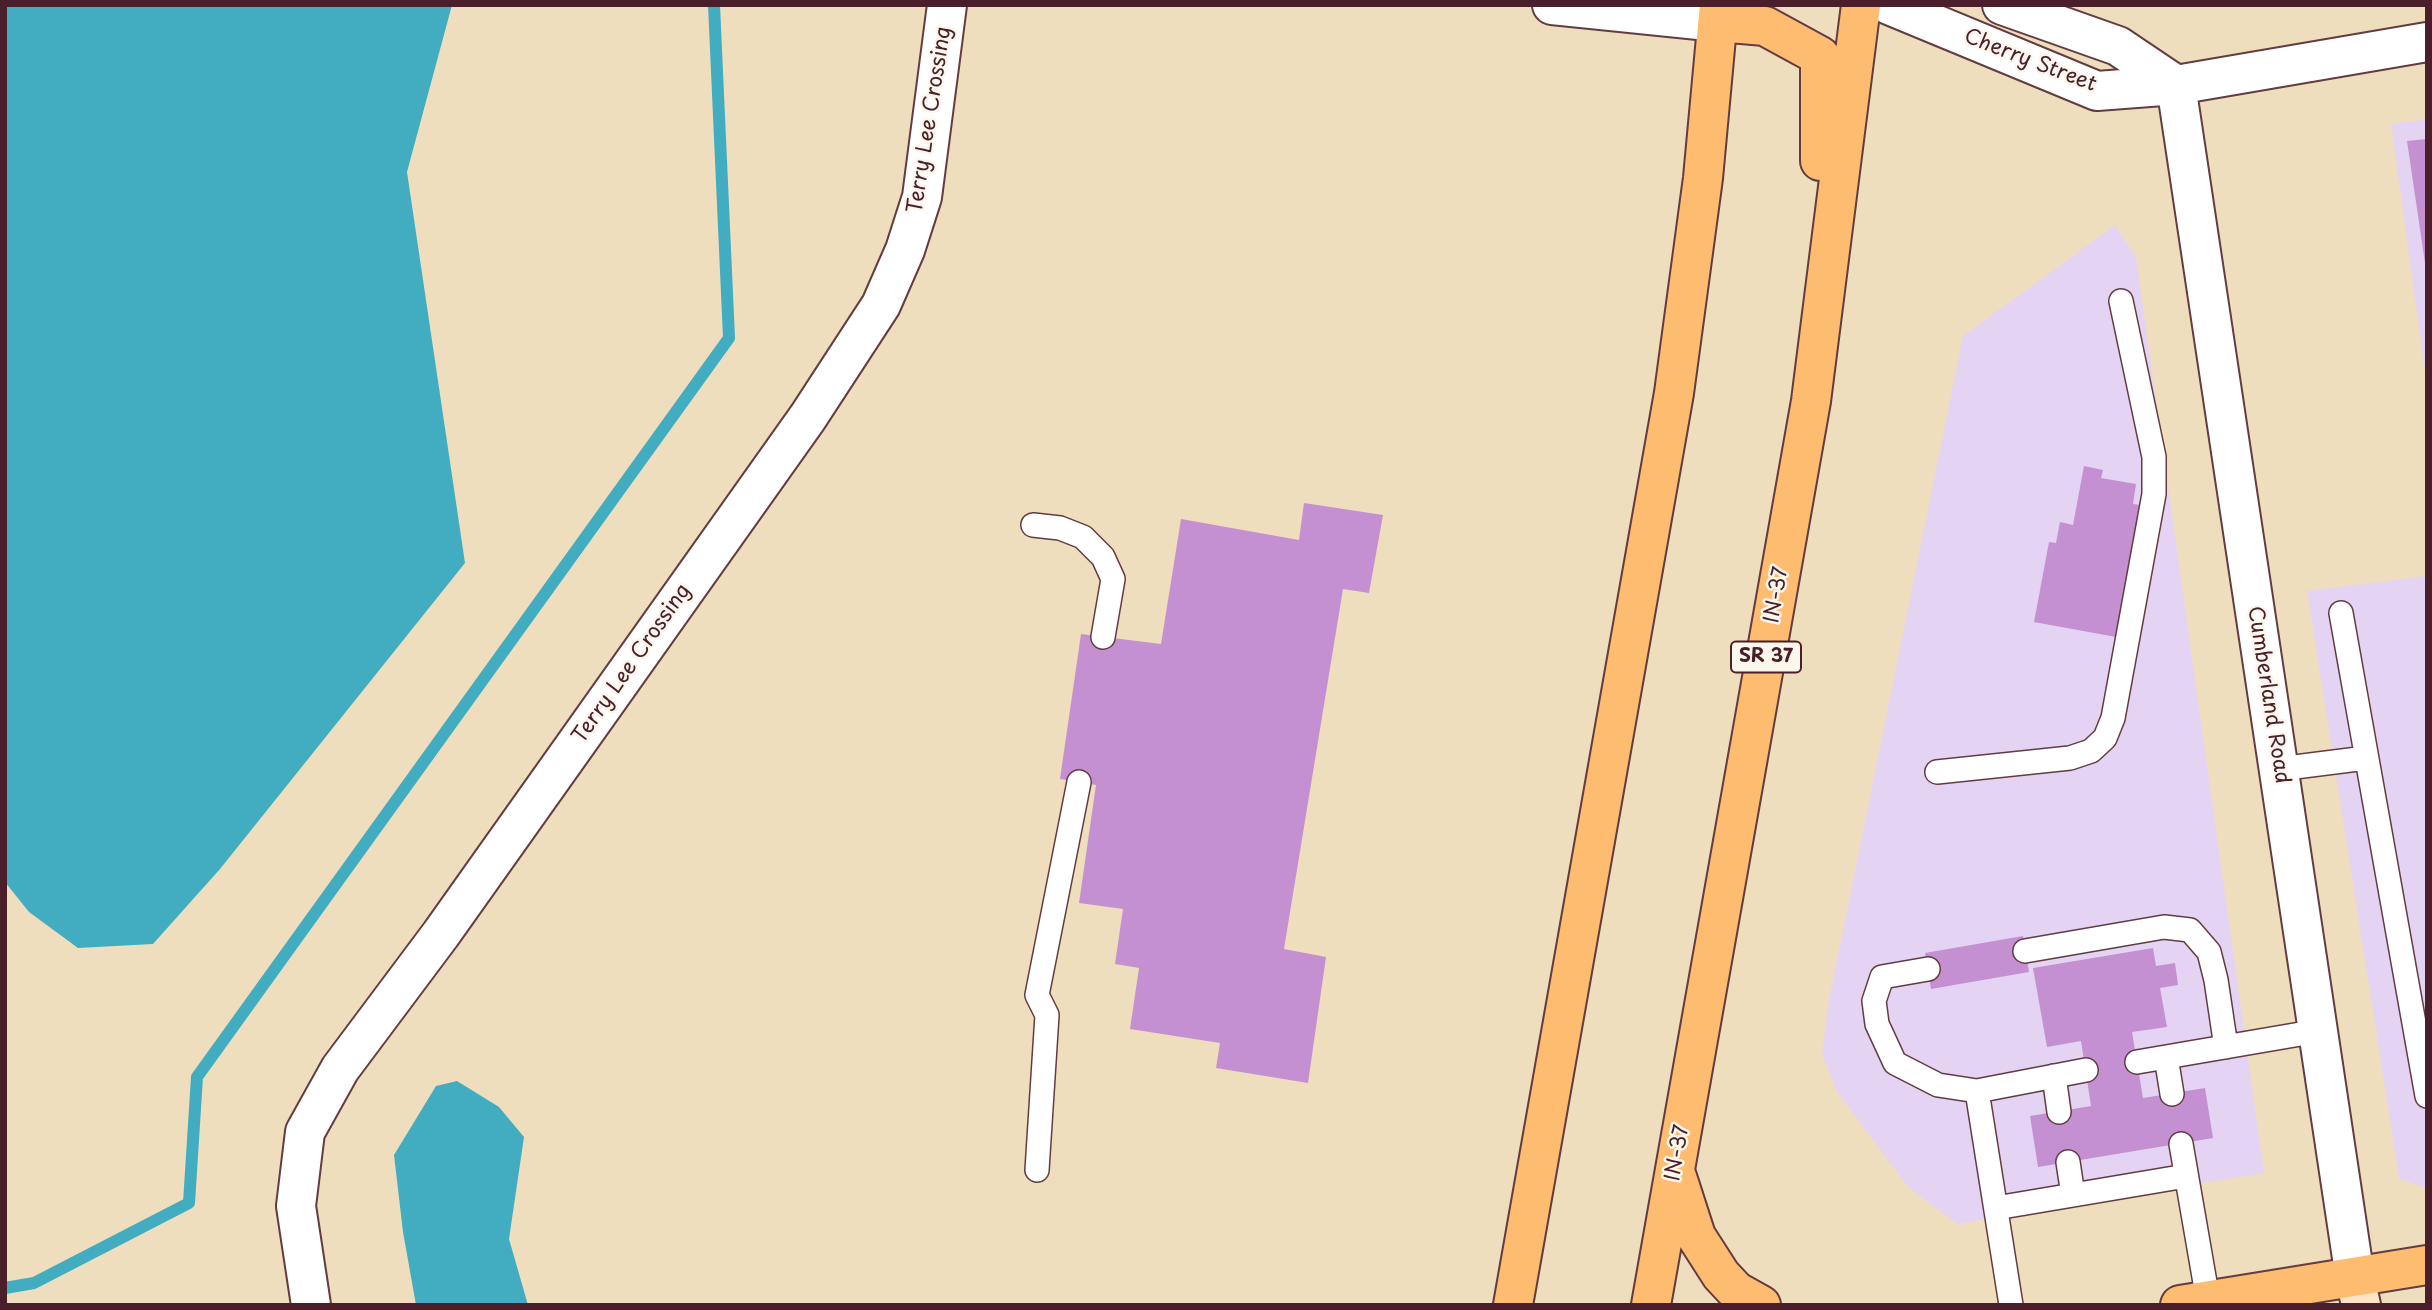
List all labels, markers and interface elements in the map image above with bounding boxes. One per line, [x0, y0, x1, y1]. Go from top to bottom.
street label: Cherry Street [1960, 24, 2100, 98]
street label: Terry Lee Crossing [903, 25, 957, 215]
street label: IN-37 [1760, 565, 1794, 625]
street label: Terry Lee Crossing [568, 580, 696, 748]
street label: Cumberland Road [2242, 604, 2294, 786]
road number: SR 37 [1731, 642, 1801, 672]
street label: IN-37 [1661, 1123, 1695, 1183]

